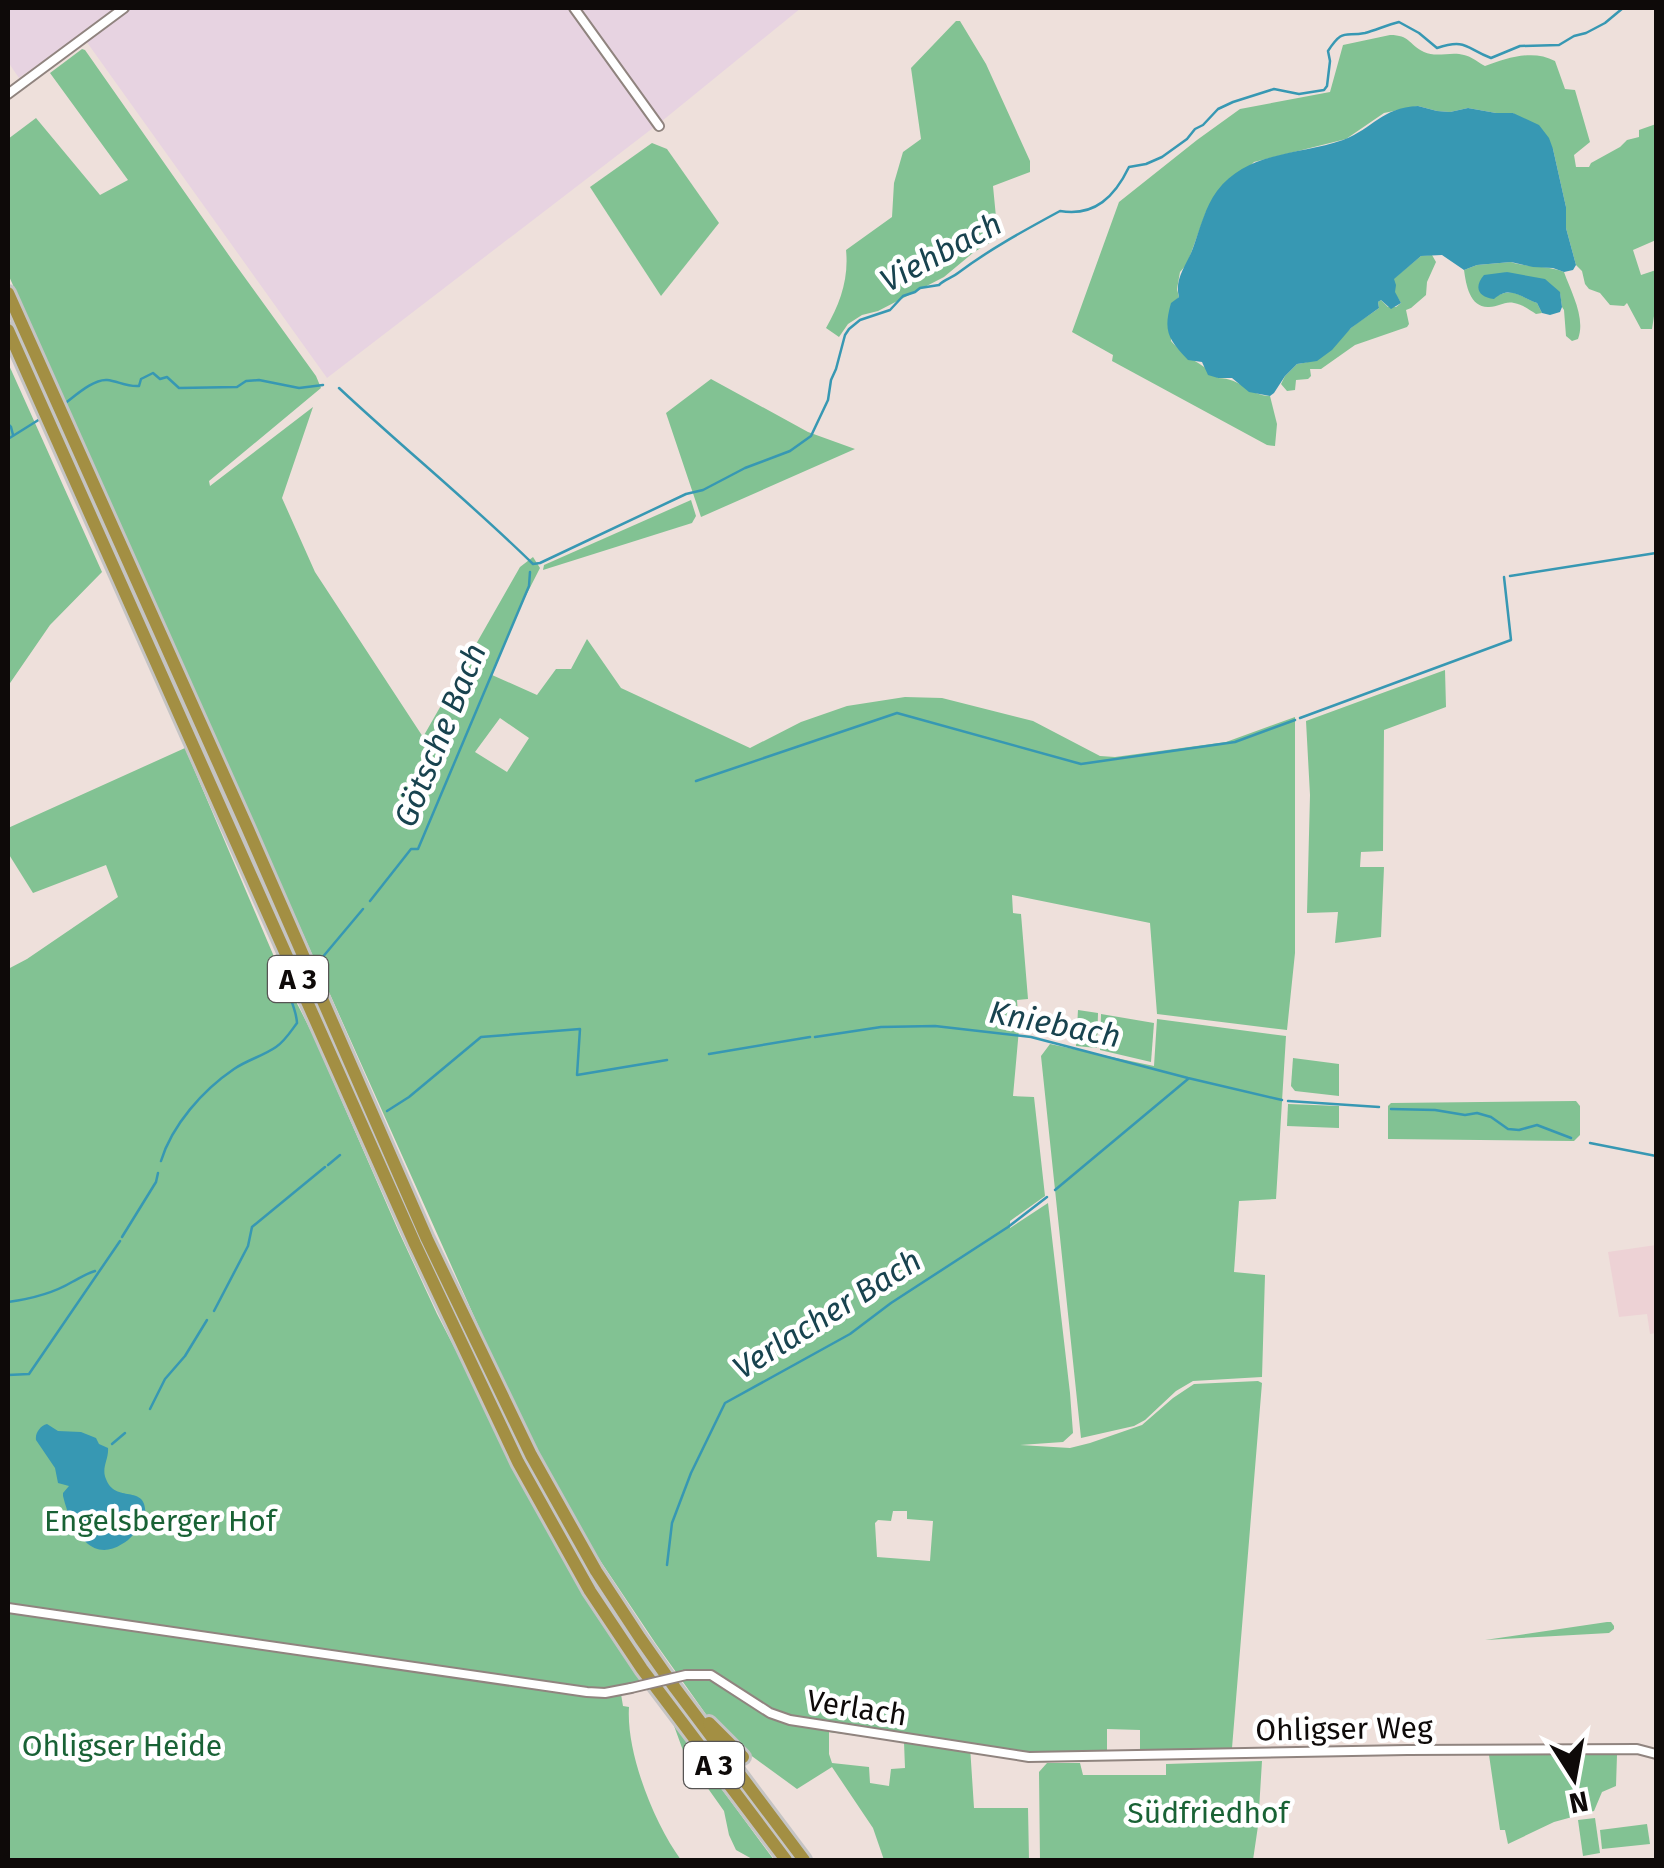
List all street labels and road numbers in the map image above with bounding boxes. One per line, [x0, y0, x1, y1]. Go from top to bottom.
road number: A 3 [268, 956, 328, 1002]
street label: Verlach [804, 1682, 910, 1734]
street label: Ohligser Weg [1255, 1709, 1433, 1749]
road number: A 3 [684, 1742, 744, 1788]

